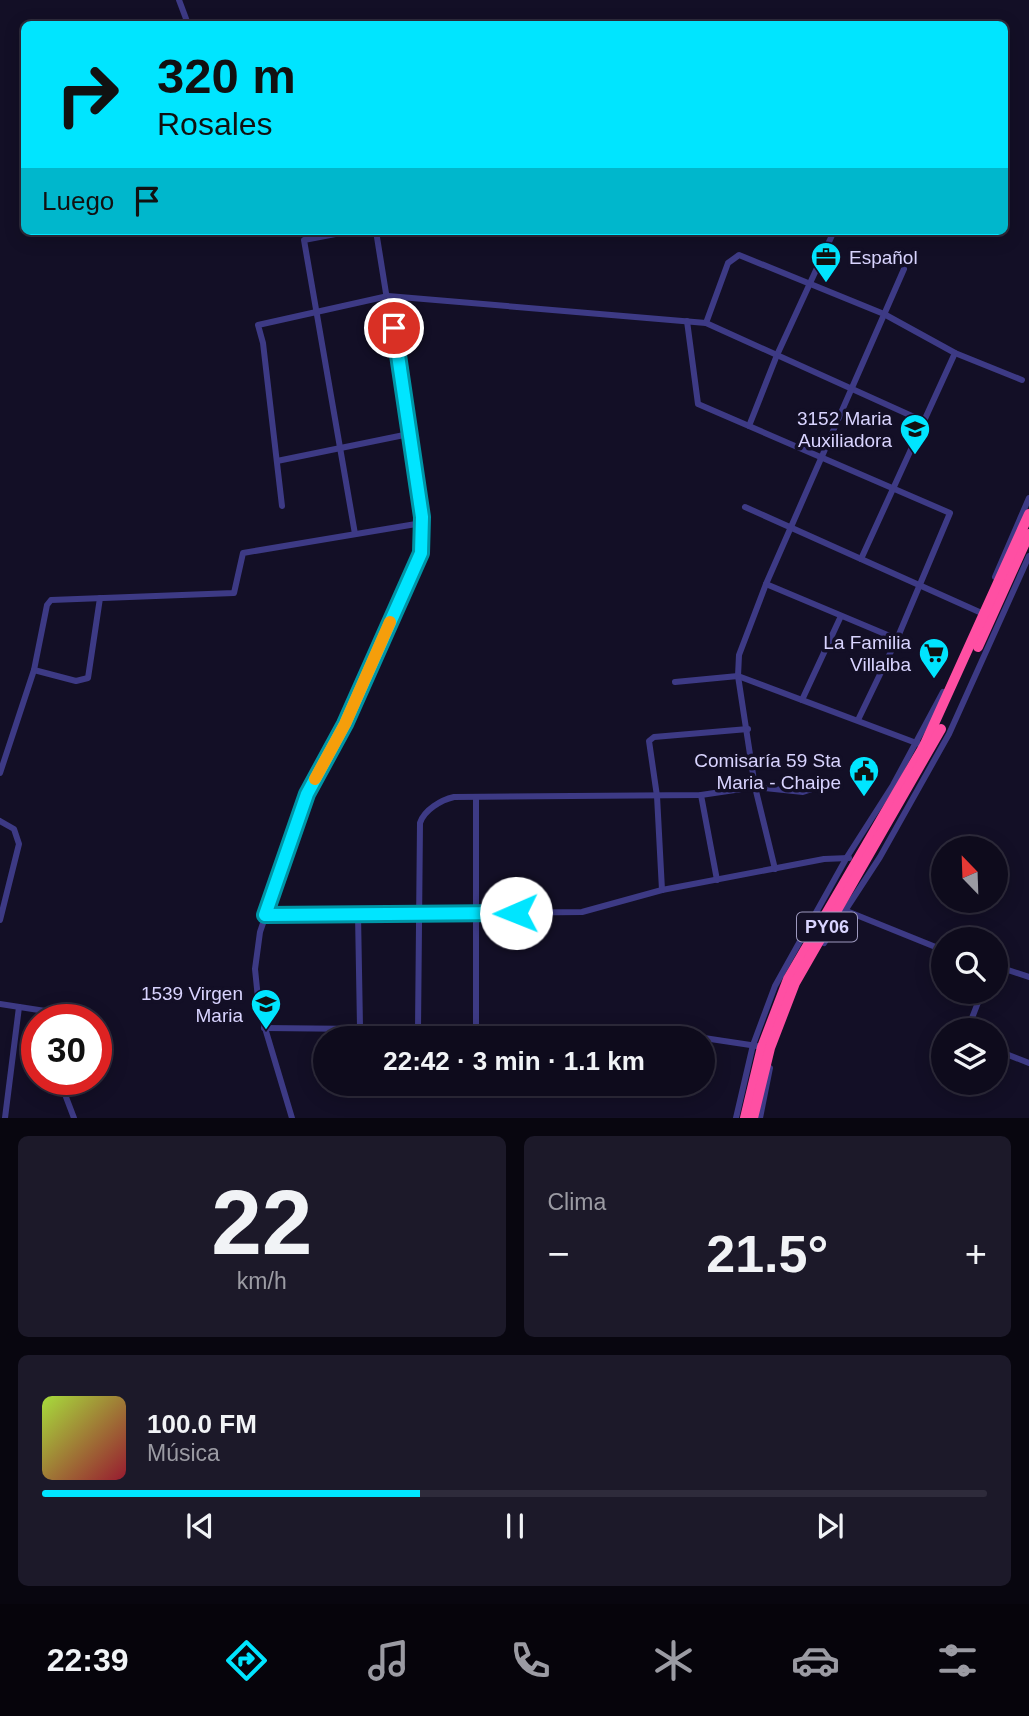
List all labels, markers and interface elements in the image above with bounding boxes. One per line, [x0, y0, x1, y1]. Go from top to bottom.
icon: right [42, 49, 133, 140]
text: 320 m [157, 49, 296, 103]
text: Rosales [157, 106, 273, 142]
icon: arrive [128, 182, 166, 220]
text: Luego [42, 186, 114, 216]
office icon: Español [809, 240, 843, 284]
place label: Español [849, 247, 918, 268]
pin [364, 298, 424, 358]
icon: arrive [375, 309, 413, 347]
place label: 3152 Maria Auxiliadora [797, 408, 892, 451]
school or university icon: 3152 Maria Auxiliadora [898, 412, 932, 456]
place label: La Familia Villalba [823, 632, 911, 675]
supermarket icon: La Familia Villalba [917, 636, 951, 680]
place label: Comisaría 59 Sta Maria - Chaipe [694, 750, 841, 793]
public building icon: Comisaría 59 Sta Maria - Chaipe [847, 754, 881, 798]
north arrow [931, 836, 1008, 914]
map controls [931, 836, 1008, 1095]
position arrow [479, 876, 553, 950]
road number: PY06 [797, 912, 857, 942]
button: search [931, 927, 1008, 1004]
place label: 1539 Virgen Maria [141, 983, 243, 1026]
school or university icon: 1539 Virgen Maria [249, 987, 283, 1031]
speed limit sign: 30 [21, 1004, 112, 1095]
button: layers [931, 1018, 1008, 1095]
text: 22:42 · 3 min · 1.1 km [383, 1046, 645, 1076]
text: 22 [211, 1172, 312, 1273]
text: Clima [548, 1189, 606, 1215]
text: 21.5° [706, 1225, 828, 1283]
text: − [548, 1233, 570, 1275]
text: + [965, 1233, 987, 1275]
text: km/h [237, 1268, 287, 1294]
text: 100.0 FM [147, 1409, 257, 1439]
text: Música [147, 1440, 220, 1466]
icon: previous [181, 1507, 219, 1545]
icon: pause [496, 1507, 534, 1545]
icon: next [811, 1507, 849, 1545]
icon: directions [222, 1636, 271, 1685]
icon: music [364, 1636, 413, 1685]
icon: phone [506, 1636, 555, 1685]
icon: climate [649, 1636, 698, 1685]
icon: car [791, 1636, 840, 1685]
icon: filters [933, 1636, 982, 1685]
text: 22:39 [47, 1642, 128, 1678]

